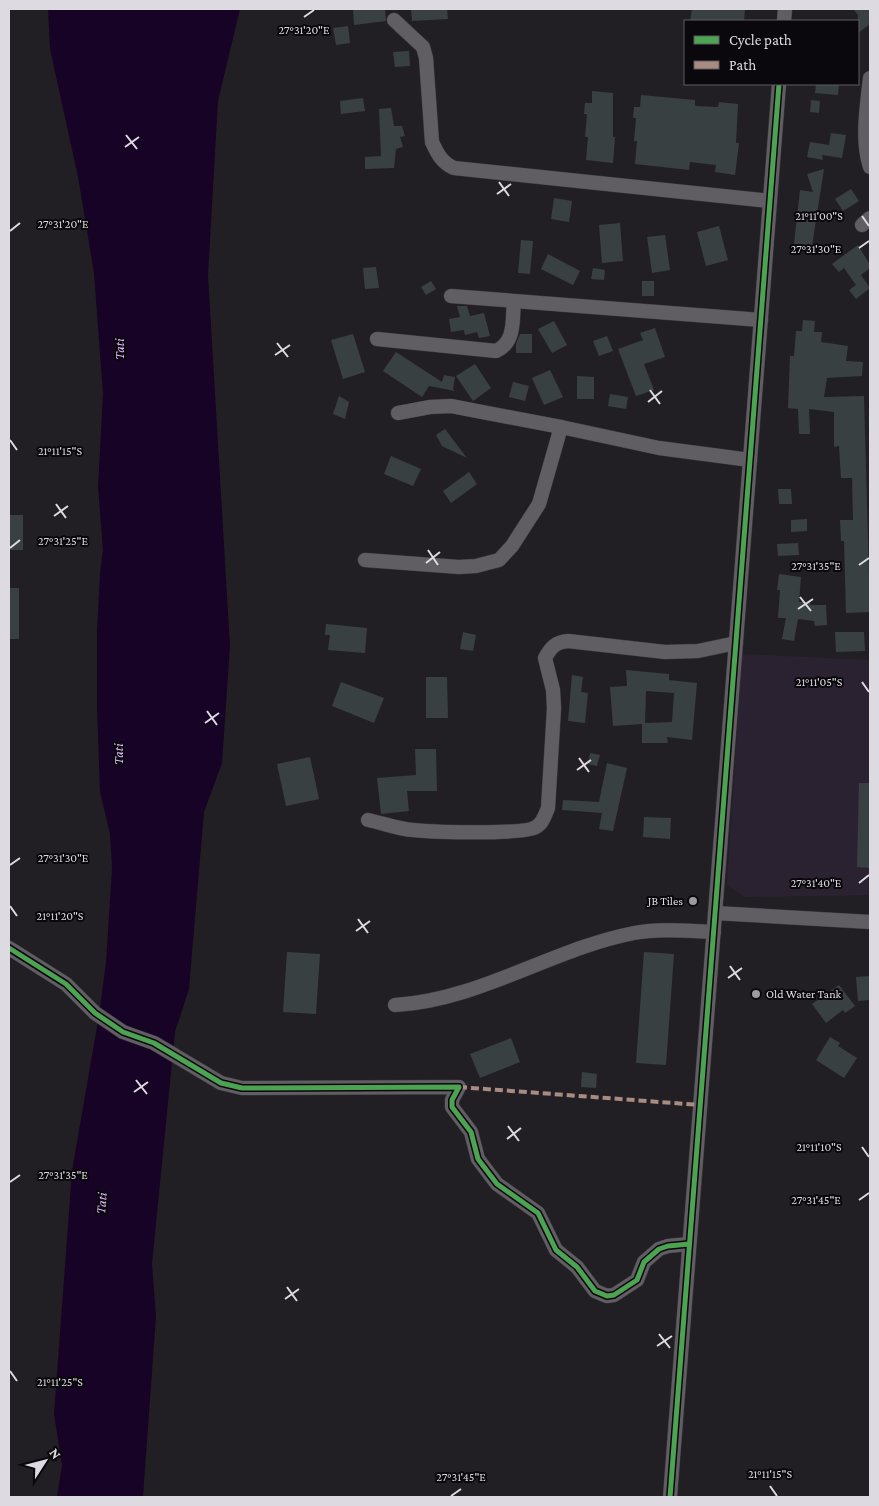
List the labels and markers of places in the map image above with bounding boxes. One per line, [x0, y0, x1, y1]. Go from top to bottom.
place label: JB Tiles [647, 894, 683, 908]
marker: JB Tiles [687, 895, 699, 907]
place label: Old Water Tank [766, 987, 842, 1001]
marker: Old Water Tank [750, 988, 762, 1000]

